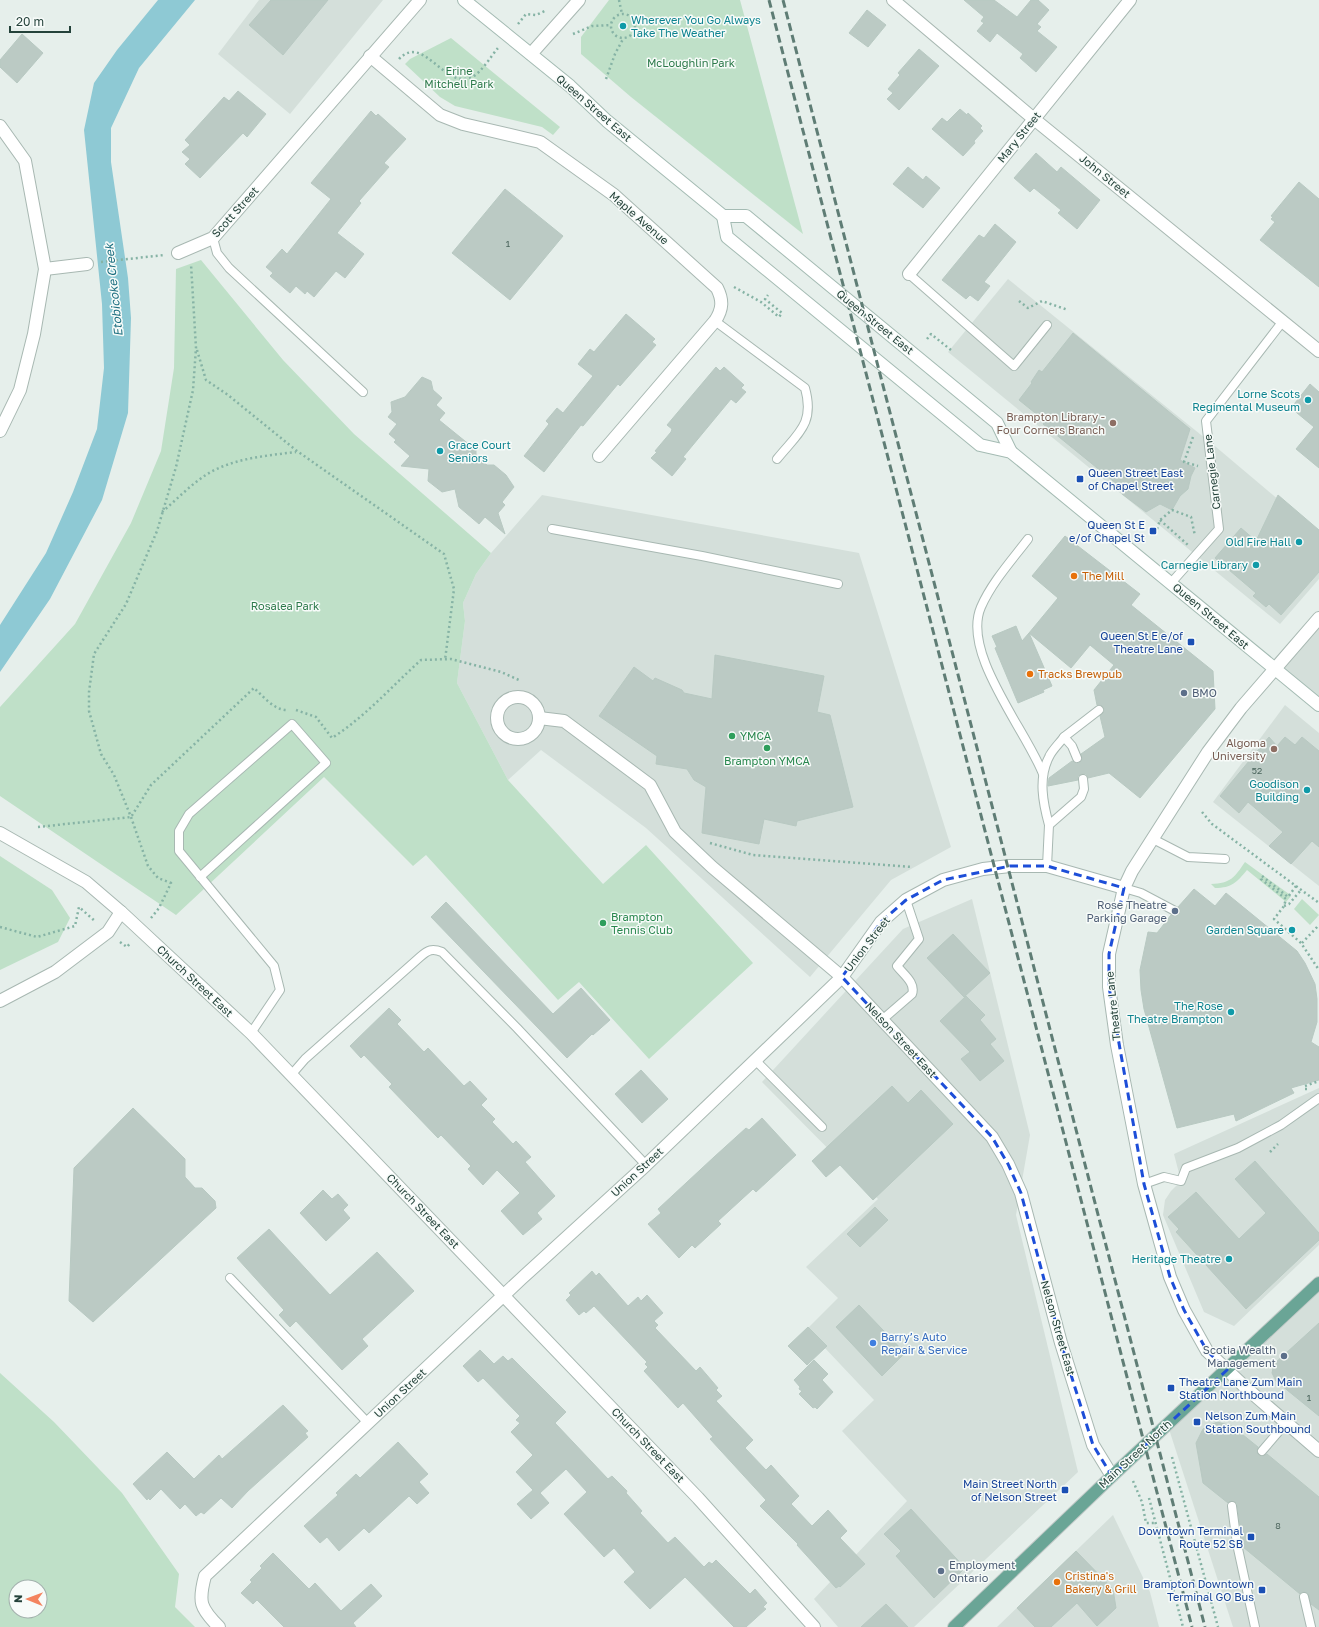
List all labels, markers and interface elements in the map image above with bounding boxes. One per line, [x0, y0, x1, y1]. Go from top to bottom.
scale bar [10, 8, 70, 34]
place label: Wherever You Go Always Take The Weather [631, 13, 761, 39]
text: 20 m [16, 14, 44, 29]
marker: Wherever You Go Always Take The Weather [618, 21, 628, 31]
park label: McLoughlin Park [647, 56, 735, 69]
park label: Erine Mitchell Park [424, 64, 494, 90]
street label: Queen Street East [554, 71, 635, 144]
street label: Mary Street [994, 109, 1043, 165]
street label: John Street [1077, 151, 1133, 200]
street label: Scott Street [209, 184, 261, 240]
street label: Maple Avenue [607, 189, 671, 247]
house number: 1 [506, 238, 511, 249]
water label: Etobicoke Creek [101, 242, 126, 337]
street label: Queen Street East [834, 287, 916, 357]
place label: Lorne Scots Regimental Museum [1192, 387, 1300, 413]
marker: Lorne Scots Regimental Museum [1303, 395, 1313, 405]
place label: Brampton Library - Four Corners Branch [997, 410, 1105, 436]
marker: Brampton Library - Four Corners Branch [1108, 418, 1118, 428]
street label: Carnegie Lane [1200, 434, 1223, 510]
place label: Grace Court Seniors [448, 438, 511, 464]
marker: Grace Court Seniors [435, 446, 445, 456]
place label: Queen Street East of Chapel Street [1088, 466, 1183, 492]
marker: Queen Street East of Chapel Street [1075, 474, 1085, 484]
place label: Queen St E e/of Chapel St [1069, 518, 1145, 544]
marker: Queen St E e/of Chapel St [1148, 526, 1158, 536]
place label: Old Fire Hall [1226, 535, 1291, 548]
marker: Old Fire Hall [1294, 537, 1304, 547]
place label: Carnegie Library [1161, 558, 1248, 571]
marker: Carnegie Library [1251, 560, 1261, 570]
place label: The Mill [1082, 569, 1125, 582]
marker: The Mill [1069, 571, 1079, 581]
street label: Queen Street East [1171, 580, 1252, 651]
park label: Rosalea Park [251, 599, 319, 612]
place label: Queen St E e/of Theatre Lane [1100, 629, 1183, 655]
marker: Queen St E e/of Theatre Lane [1186, 637, 1196, 647]
place label: Tracks Brewpub [1038, 667, 1122, 680]
marker: Tracks Brewpub [1025, 669, 1035, 679]
place label: BMO [1192, 686, 1217, 699]
marker: BMO [1179, 688, 1189, 698]
place label: YMCA [740, 729, 772, 742]
marker: YMCA [727, 731, 737, 741]
place label: Algoma University [1212, 736, 1266, 762]
marker: Brampton YMCA [762, 743, 772, 753]
marker: Algoma University [1269, 744, 1279, 754]
place label: Brampton YMCA [724, 754, 811, 767]
house number: 52 [1252, 765, 1262, 776]
place label: Goodison Building [1249, 777, 1299, 803]
marker: Goodison Building [1302, 785, 1312, 795]
place label: Rose Theatre Parking Garage [1086, 898, 1167, 924]
marker: Rose Theatre Parking Garage [1170, 906, 1180, 916]
place label: Brampton Tennis Club [611, 910, 673, 936]
street label: Union Street [841, 914, 892, 974]
marker: Brampton Tennis Club [598, 918, 608, 928]
place label: Garden Square [1206, 923, 1284, 936]
marker: Garden Square [1287, 925, 1297, 935]
street label: Church Street East [155, 942, 236, 1019]
street label: Theatre Lane [1102, 971, 1123, 1041]
street label: Nelson Street East [863, 999, 940, 1080]
place label: The Rose Theatre Brampton [1127, 999, 1223, 1025]
marker: The Rose Theatre Brampton [1226, 1007, 1236, 1017]
street label: Union Street [608, 1144, 665, 1199]
street label: Church Street East [384, 1171, 462, 1251]
place label: Heritage Theatre [1131, 1252, 1221, 1265]
marker: Heritage Theatre [1224, 1254, 1234, 1264]
street label: Nelson Street East [1039, 1279, 1078, 1377]
place label: Barry’s Auto Repair & Service [881, 1330, 967, 1356]
marker: Barry’s Auto Repair & Service [868, 1338, 878, 1348]
place label: Scotia Wealth Management [1203, 1343, 1276, 1369]
marker: Scotia Wealth Management [1279, 1351, 1289, 1361]
street label: Union Street [371, 1365, 428, 1420]
place label: Theatre Lane Zum Main Station Northbound [1179, 1375, 1302, 1401]
marker: Theatre Lane Zum Main Station Northbound [1166, 1383, 1176, 1393]
house number: 1 [1307, 1392, 1312, 1403]
street label: Church Street East [609, 1405, 687, 1485]
place label: Nelson Zum Main Station Southbound [1205, 1409, 1311, 1435]
street label: Main Street North [1096, 1417, 1173, 1490]
marker: Nelson Zum Main Station Southbound [1192, 1417, 1202, 1427]
place label: Main Street North of Nelson Street [963, 1477, 1057, 1503]
marker: Main Street North of Nelson Street [1060, 1485, 1070, 1495]
house number: 8 [1275, 1520, 1281, 1531]
place label: Downtown Terminal Route 52 SB [1138, 1524, 1243, 1550]
marker: Downtown Terminal Route 52 SB [1246, 1532, 1256, 1542]
place label: Employment Ontario [949, 1558, 1015, 1584]
marker: Employment Ontario [936, 1566, 946, 1576]
place label: Cristina's Bakery & Grill [1065, 1569, 1137, 1595]
marker: Cristina's Bakery & Grill [1052, 1577, 1062, 1587]
place label: Brampton Downtown Terminal GO Bus [1143, 1577, 1254, 1603]
north arrow [8, 1579, 48, 1619]
marker: Brampton Downtown Terminal GO Bus [1257, 1585, 1267, 1595]
text: N [11, 1595, 24, 1603]

